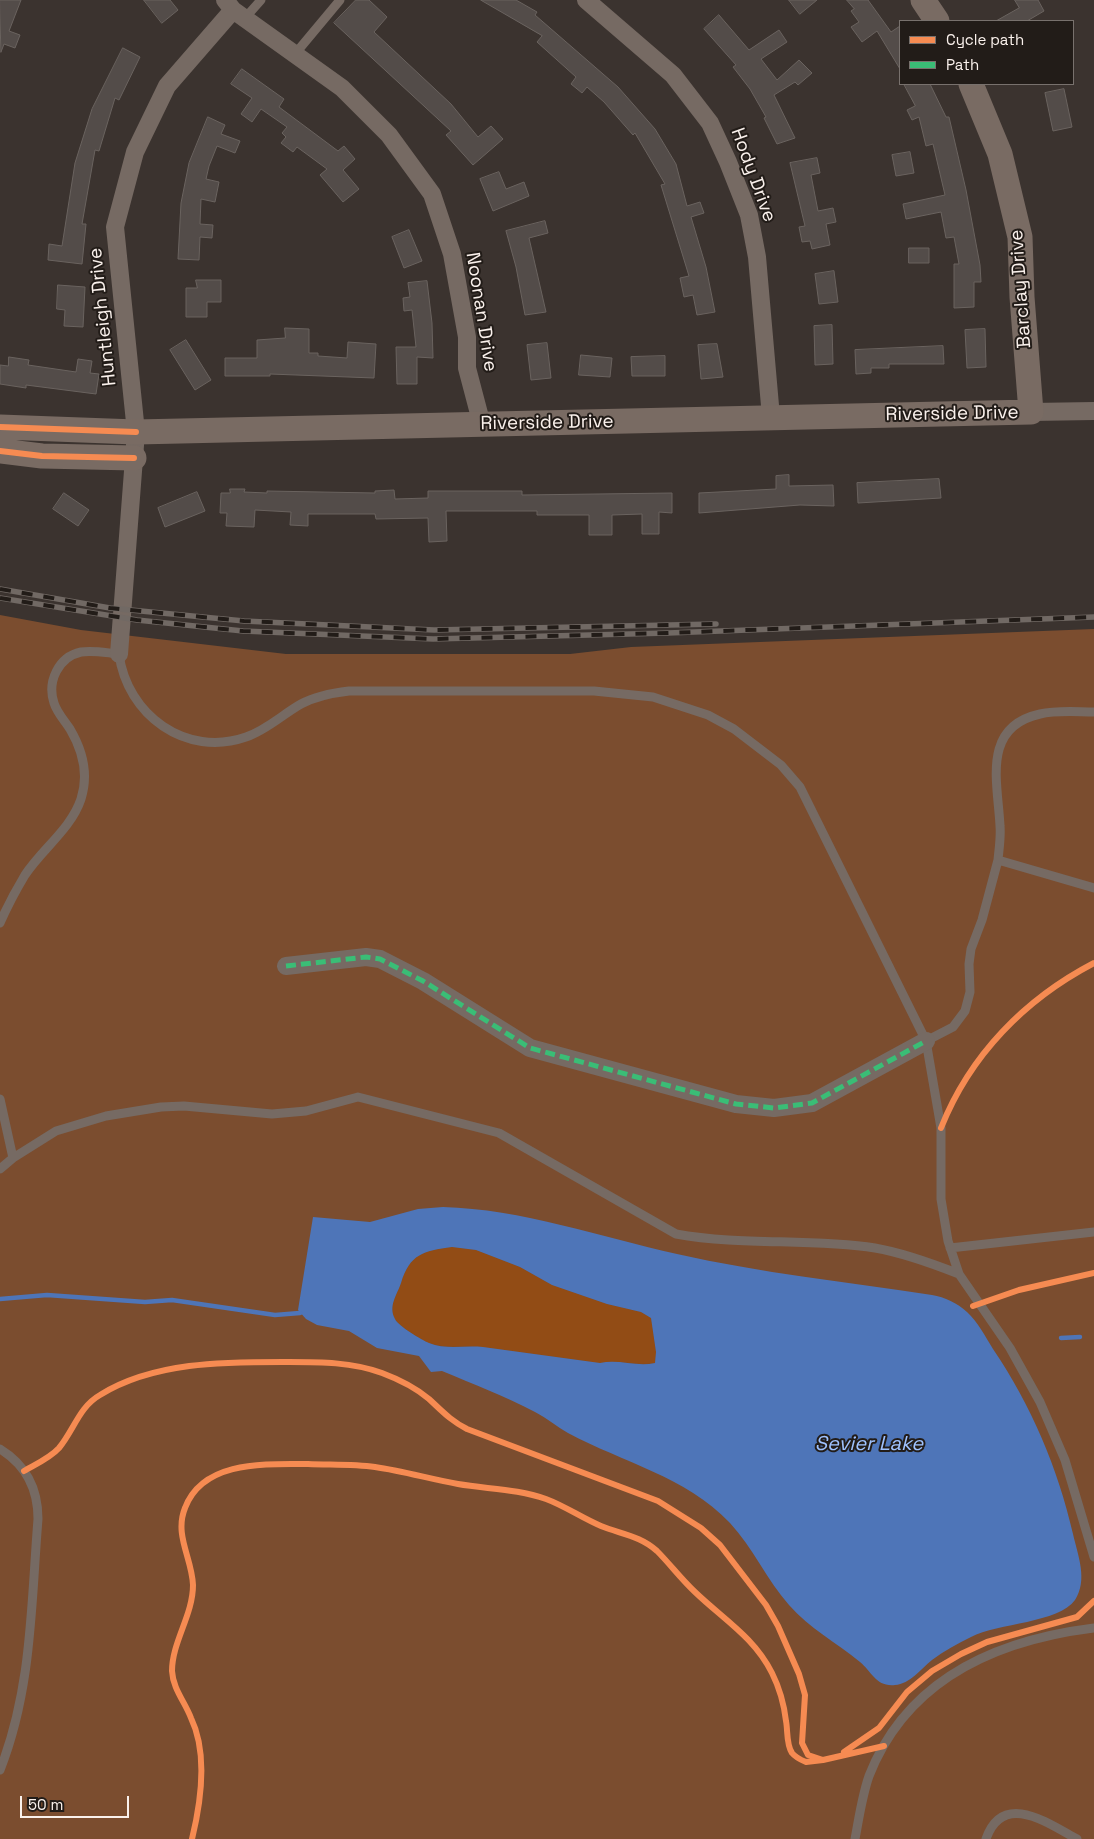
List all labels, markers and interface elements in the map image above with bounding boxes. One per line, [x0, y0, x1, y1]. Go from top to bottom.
legend [899, 20, 1074, 85]
text: Cycle path [946, 30, 1024, 49]
text: Path [946, 55, 979, 74]
street label: Hody Drive [725, 125, 781, 225]
street label: Barclay Drive [1005, 229, 1037, 349]
street label: Huntleigh Drive [84, 247, 122, 387]
street label: Noonan Drive [460, 251, 502, 373]
street label: Riverside Drive [885, 401, 1019, 427]
street label: Riverside Drive [480, 410, 614, 436]
water label: Sevier Lake [815, 1433, 923, 1457]
scale bar [22, 1786, 131, 1818]
text: 50 m [28, 1795, 63, 1814]

